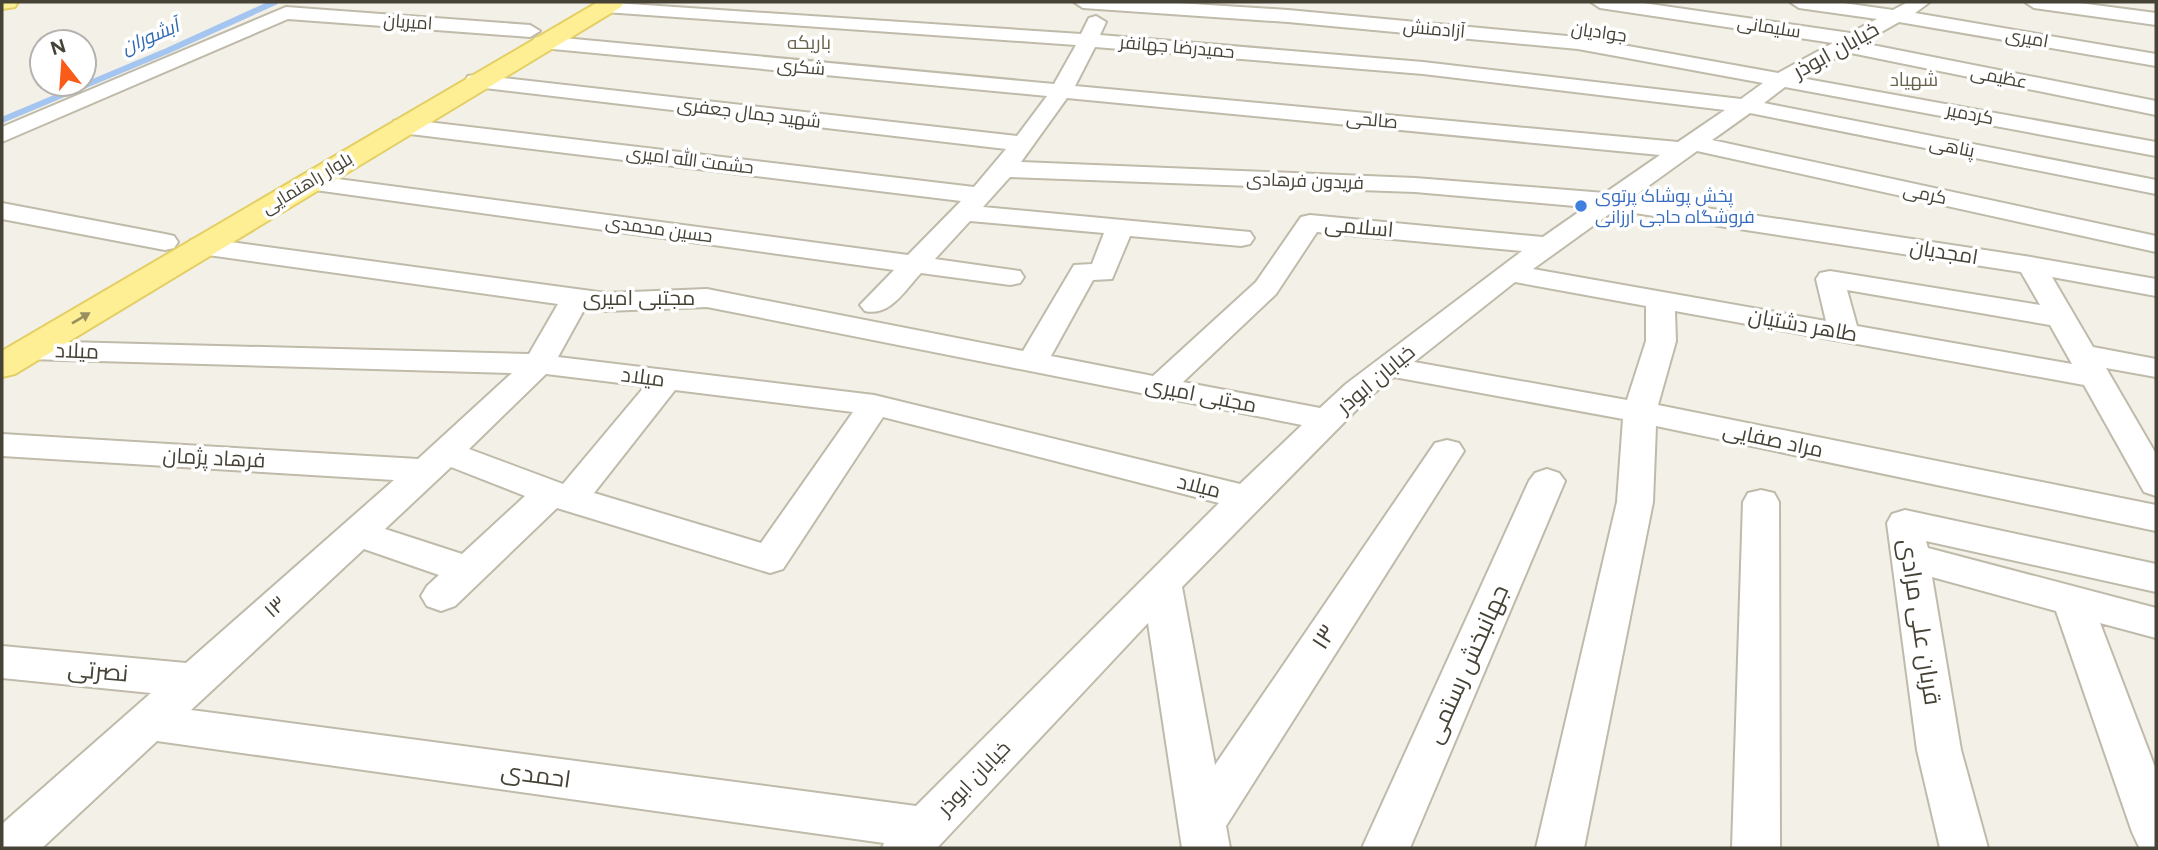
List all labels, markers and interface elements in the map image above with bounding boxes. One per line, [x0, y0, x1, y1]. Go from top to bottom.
street label: امیریان [383, 9, 433, 35]
street label: سلیمانی [1736, 11, 1802, 43]
water label: آبشوران [118, 13, 186, 59]
street label: آزادمنش [1402, 15, 1466, 43]
street label: خیابان ابوذر [1788, 16, 1883, 85]
street label: جوادیان [1570, 17, 1628, 47]
street label: امیری [2004, 23, 2050, 53]
north arrow [28, 28, 98, 98]
district label: باریکه [787, 31, 831, 54]
street label: حمیدرضا جهانفر [1118, 31, 1235, 63]
text: N [48, 34, 69, 60]
street label: شکری [776, 54, 826, 80]
street label: عظیمی [1969, 61, 2029, 93]
district label: شهیاد [1890, 68, 1938, 91]
street label: شهید جمال جعفری [676, 93, 822, 133]
street label: کردمیر [1944, 98, 1995, 129]
street label: صالحی [1345, 107, 1399, 133]
street label: پناهی [1927, 132, 1977, 163]
street label: حشمت الله امیری [625, 140, 755, 179]
street label: بلوار راهنمایی [258, 147, 356, 219]
street label: فریدون فرهادی [1246, 168, 1364, 194]
street label: کرمی [1901, 179, 1949, 209]
place label: پخش پوشاک پرتوی فروشگاه حاجی ارزانی [1595, 185, 1755, 228]
marker: پخش پوشاک پرتوی فروشگاه حاجی ارزانی [1573, 198, 1589, 214]
street label: حسین محمدی [604, 211, 714, 247]
street label: اسلامی [1323, 211, 1395, 243]
street label: امجدیان [1908, 234, 1980, 270]
street label: مجتبی امیری [583, 285, 695, 311]
street label: طاهر دشتیان [1747, 303, 1859, 347]
one-way arrow [72, 312, 91, 324]
street label: میلاد [55, 337, 99, 364]
street label: خیابان ابوذر [1331, 339, 1420, 420]
street label: میلاد [620, 361, 666, 392]
street label: مجتبی امیری [1143, 371, 1259, 419]
street label: مراد صفایی [1721, 417, 1825, 463]
street label: فرهاد پژمان [162, 442, 266, 475]
street label: میلاد [1175, 468, 1223, 503]
street label: قربان علی مرادی [1893, 537, 1948, 707]
street label: جهانبخش رستمی [1419, 580, 1514, 748]
street label: ۱۳ [259, 590, 291, 623]
street label: ۱۳ [1305, 619, 1342, 655]
street label: نصرتی [66, 653, 130, 688]
street label: خیابان ابوذر [931, 735, 1016, 822]
street label: احمدی [499, 755, 573, 794]

